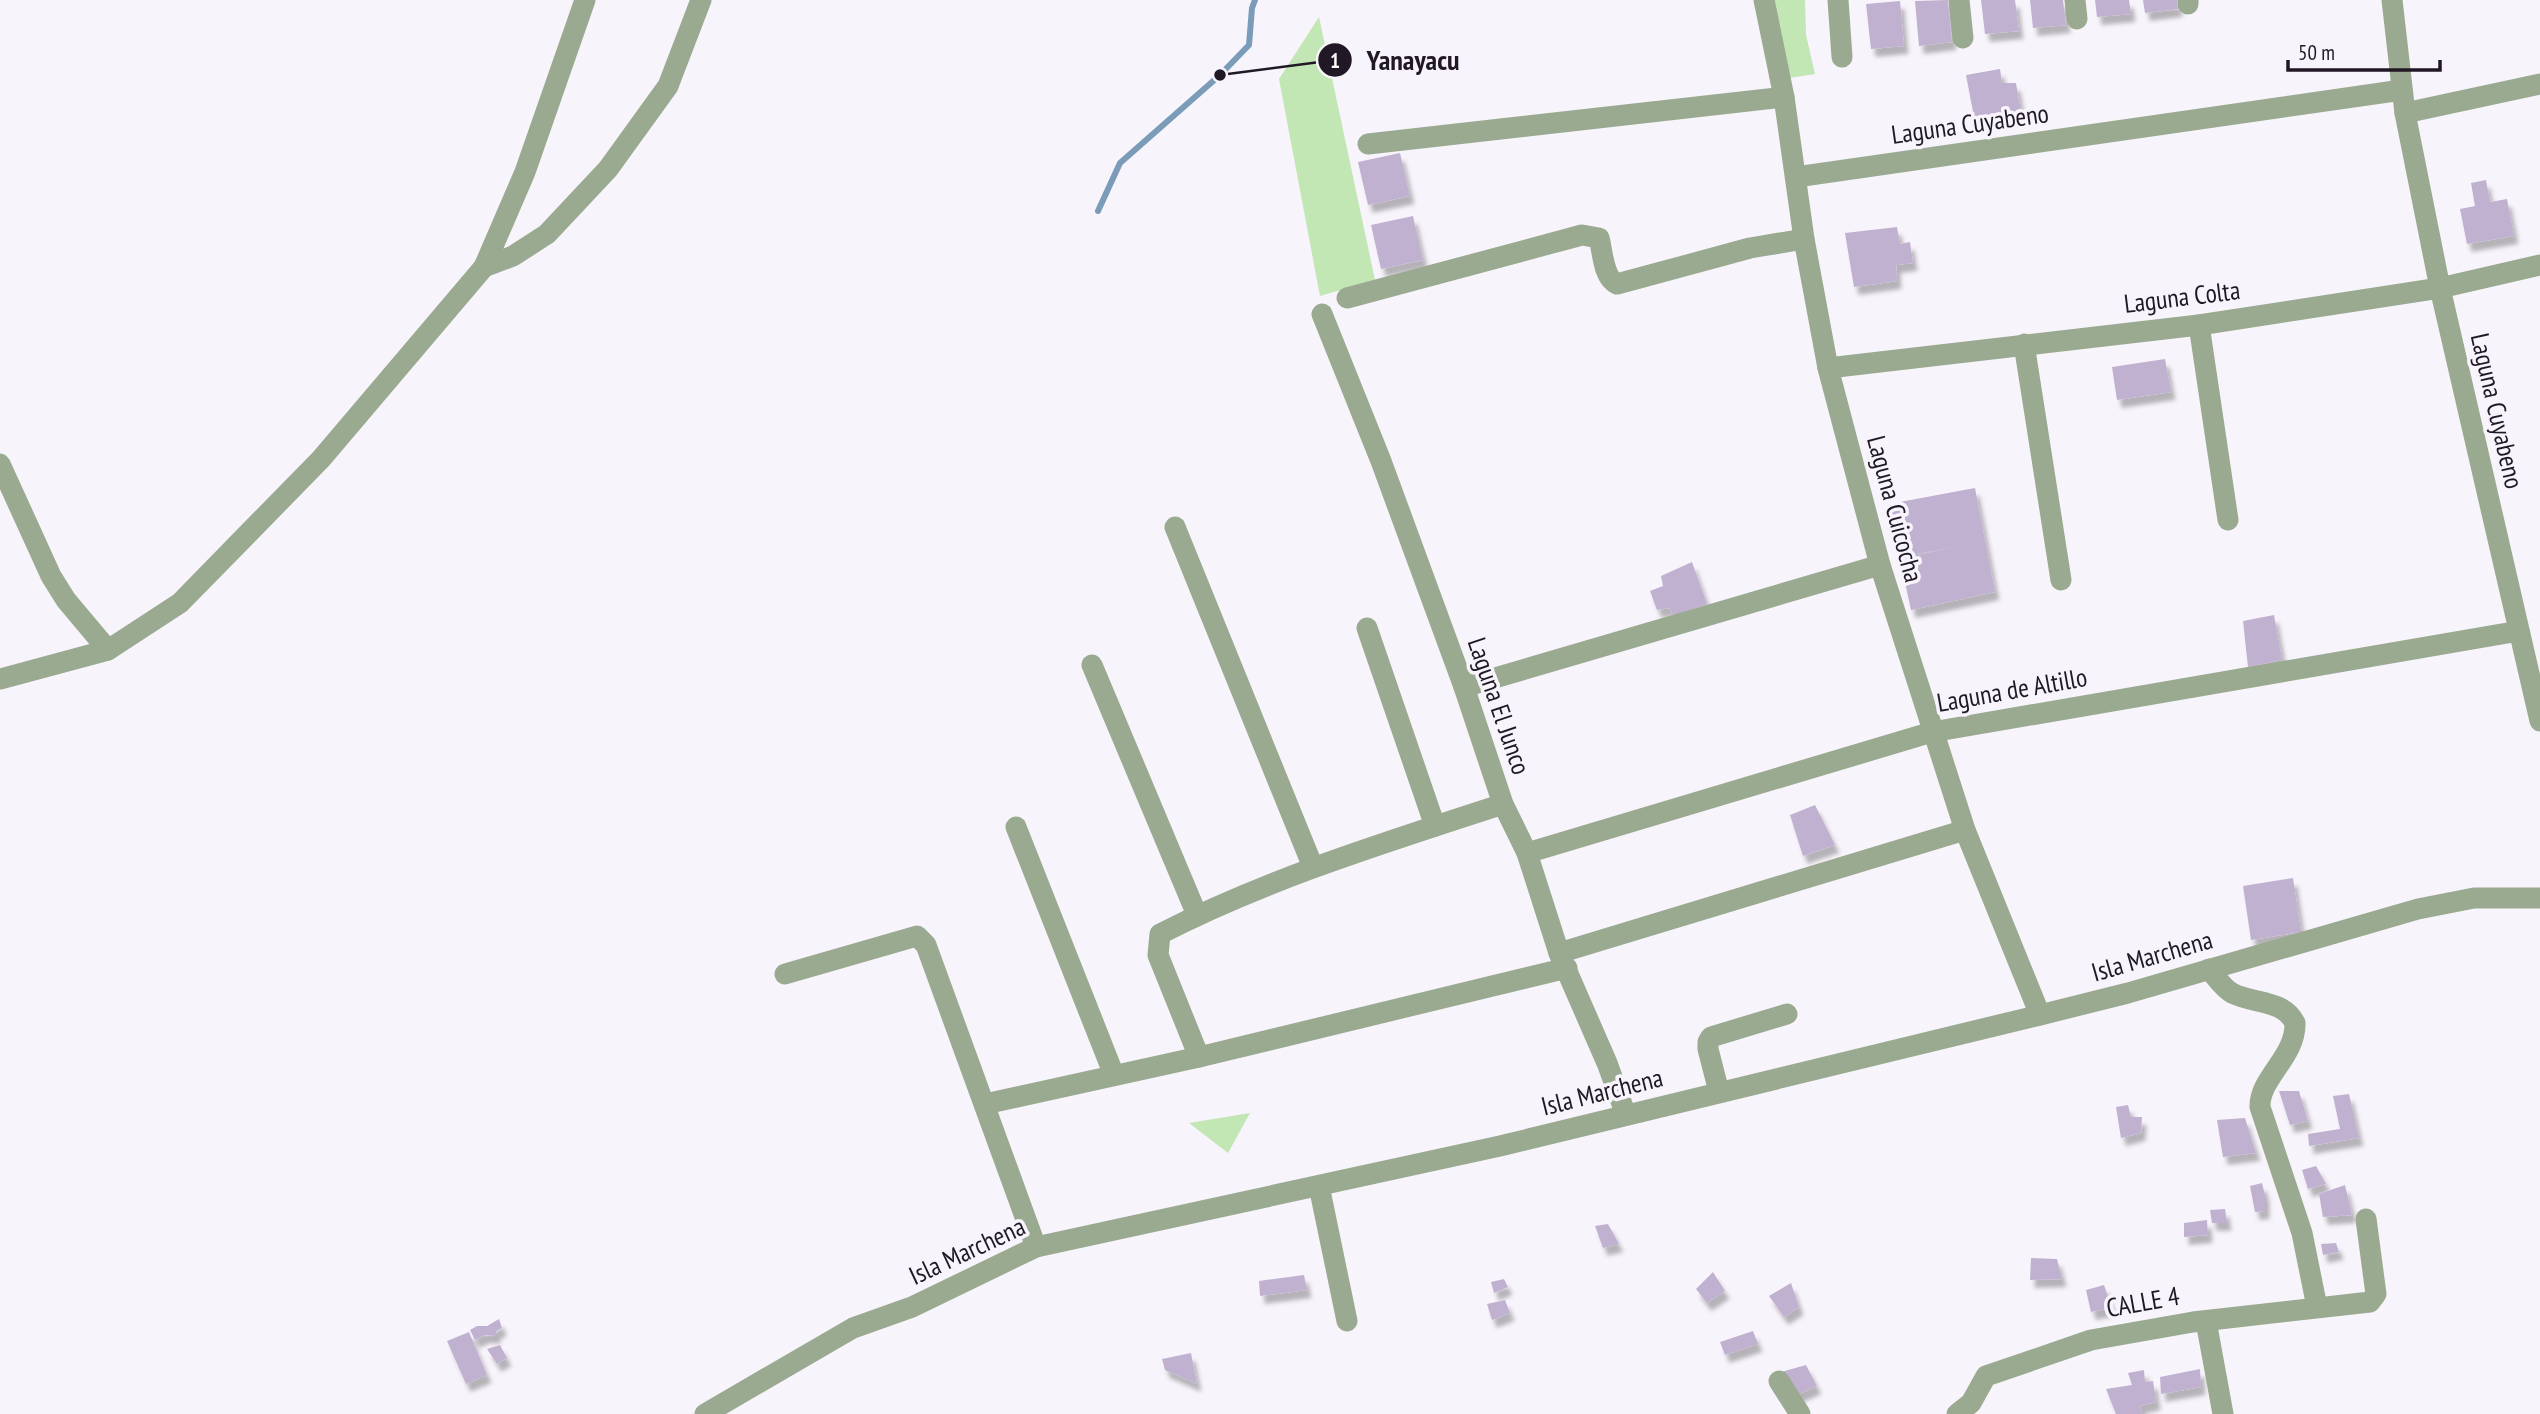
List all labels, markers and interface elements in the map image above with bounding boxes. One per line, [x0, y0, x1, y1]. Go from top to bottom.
scale bar [2288, 28, 2440, 72]
callout: Yanayacu [1317, 36, 1473, 85]
text: 50 m [2298, 39, 2335, 66]
text: Yanayacu [1366, 41, 1459, 78]
text: 1 [1330, 47, 1340, 74]
street label: Laguna Cuyabeno [1889, 96, 2051, 151]
street label: Laguna Colta [2122, 273, 2242, 320]
street label: Laguna Cuyabeno [2464, 330, 2531, 492]
street label: Laguna Cuicocha [1860, 432, 1931, 586]
street label: Laguna El Junco [1461, 633, 1538, 779]
street label: Laguna de Altillo [1934, 660, 2090, 719]
street label: Isla Marchena [2088, 923, 2216, 988]
street label: Isla Marchena [1538, 1060, 1666, 1123]
street label: Isla Marchena [904, 1209, 1030, 1292]
street label: CALLE 4 [2104, 1279, 2182, 1324]

